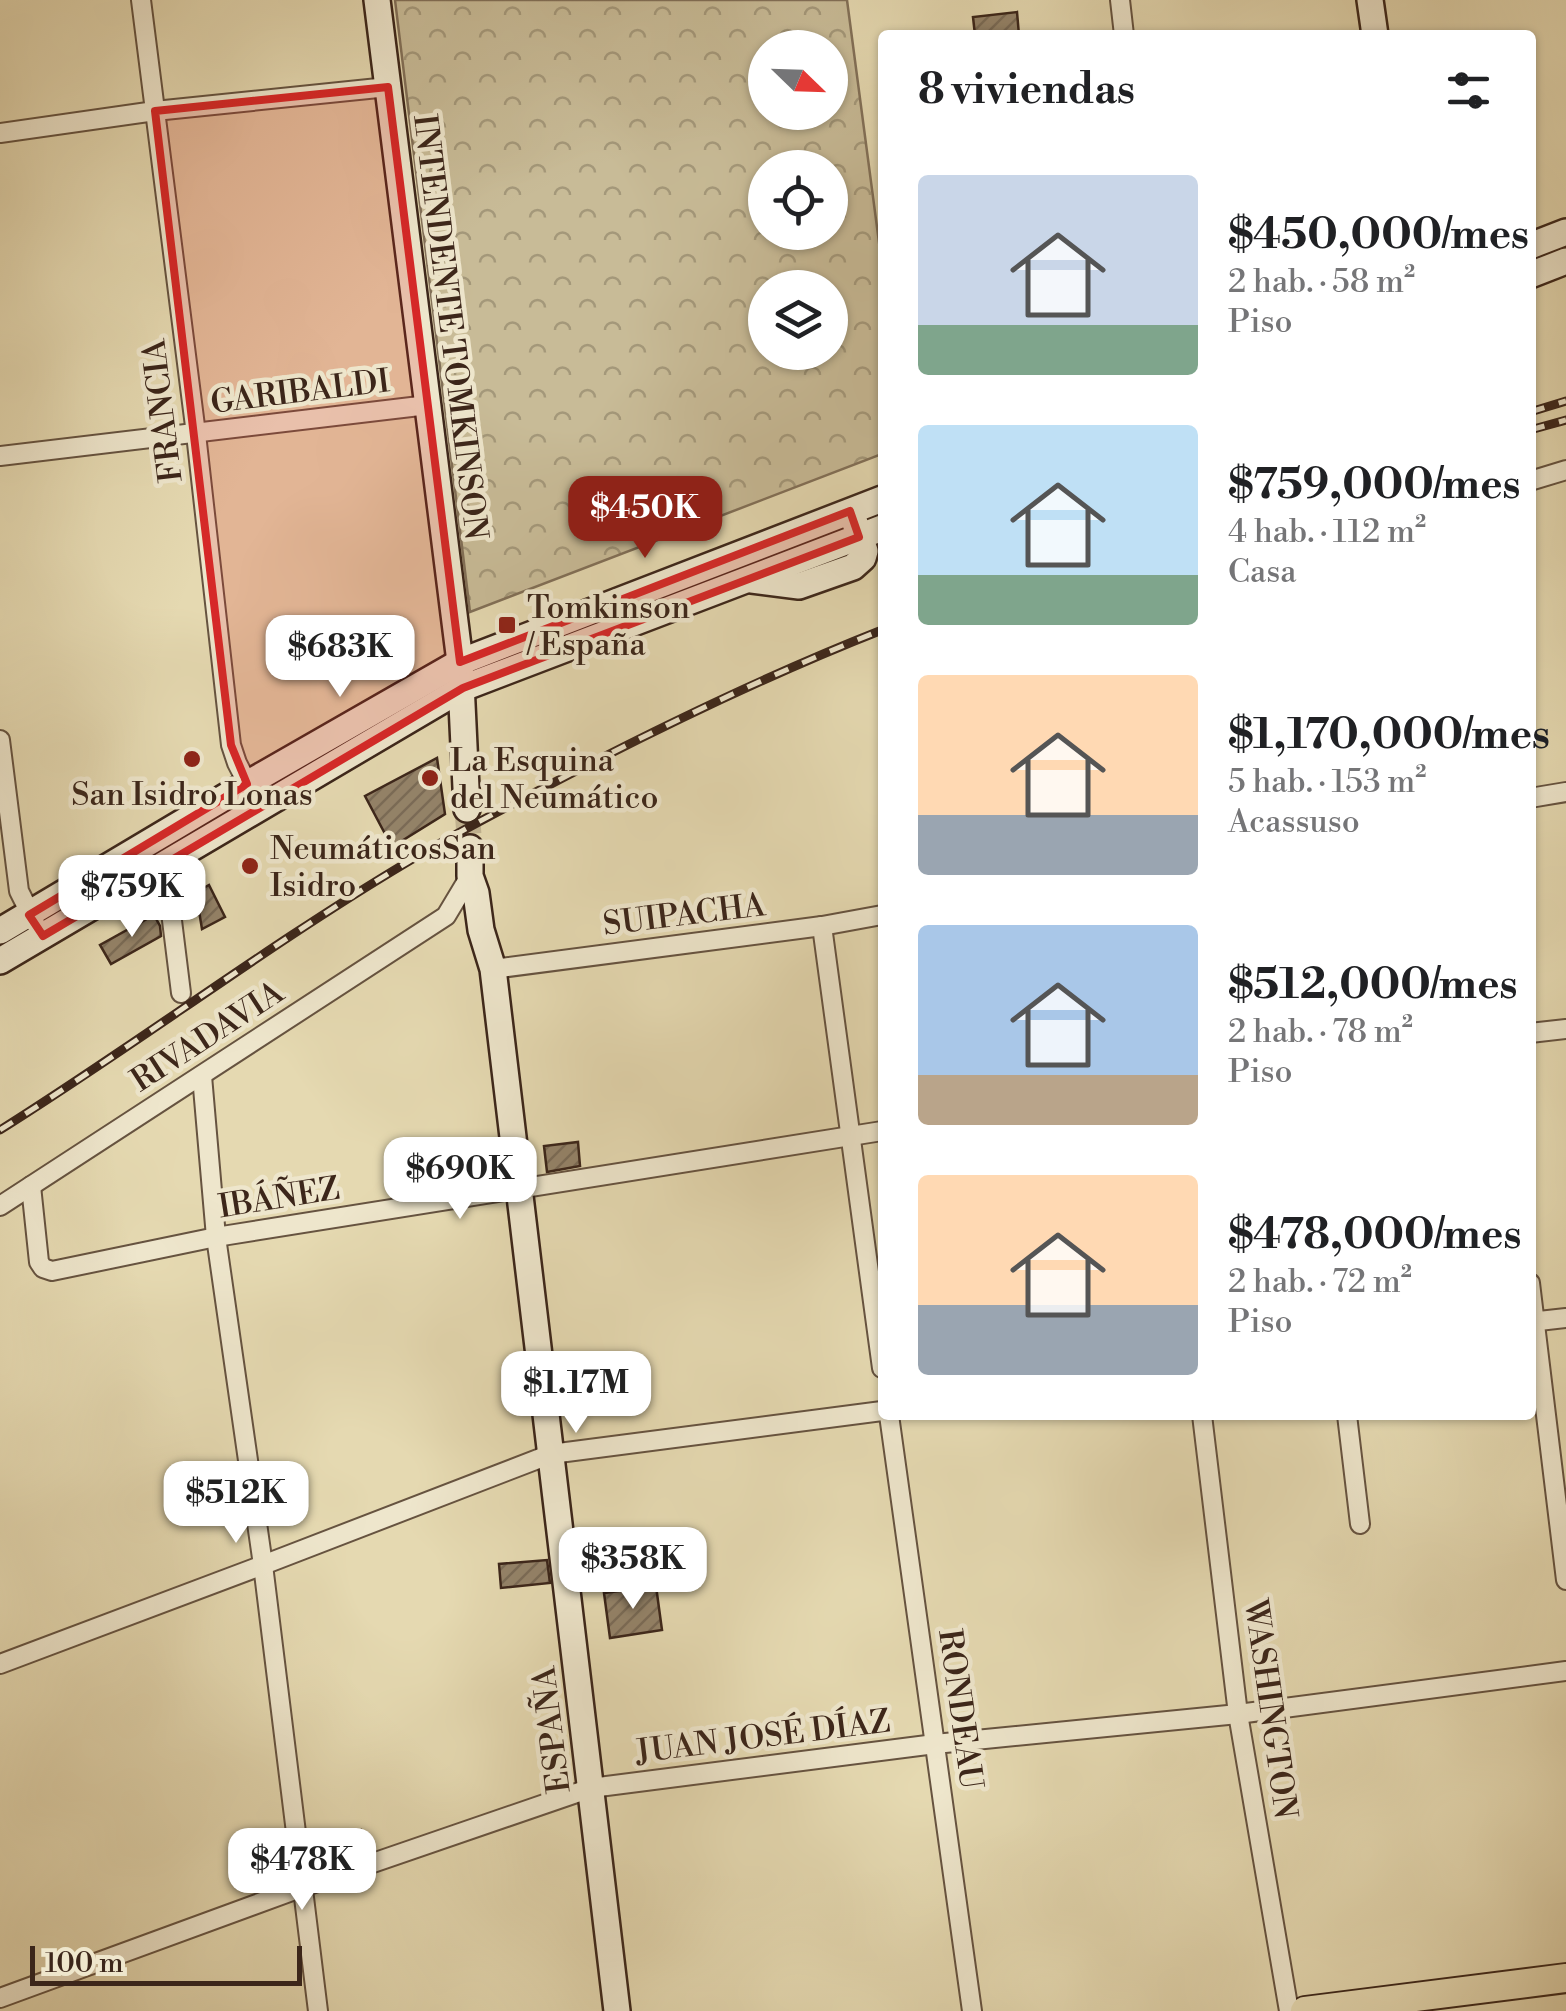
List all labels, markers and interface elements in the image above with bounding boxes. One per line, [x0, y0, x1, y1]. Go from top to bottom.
north arrow [748, 30, 848, 130]
map controls [748, 30, 848, 370]
icon: filters [1441, 63, 1496, 118]
text: 8 viviendas [918, 64, 1135, 117]
street label: INTENDENTE TOMKINSON [404, 112, 496, 542]
button: locate [748, 150, 848, 250]
text: $450,000/mes [1228, 209, 1529, 262]
icon: home [998, 215, 1118, 335]
text: 2 hab. · 58 m² [1228, 262, 1415, 302]
button: layers [748, 270, 848, 370]
text: Piso [1228, 302, 1292, 342]
street label: FRANCIA [134, 336, 192, 485]
street label: GARIBALDI [208, 361, 392, 423]
text: $759,000/mes [1228, 459, 1521, 512]
icon: home [998, 465, 1118, 585]
pin: $450K [575, 476, 715, 561]
text: $450K [590, 488, 700, 528]
text: 4 hab. · 112 m² [1228, 512, 1426, 552]
text: Casa [1228, 552, 1296, 592]
place label: Tomkinson / España [526, 588, 690, 665]
marker: Tomkinson / España [496, 614, 518, 636]
pin: $683K [270, 615, 410, 700]
text: $683K [288, 627, 392, 667]
text: $1,170,000/mes [1228, 709, 1550, 762]
icon: home [998, 715, 1118, 835]
place label: La Esquina del Neumático [450, 741, 658, 818]
marker: San Isidro Lonas [181, 748, 203, 770]
text: 5 hab. · 153 m² [1228, 762, 1426, 802]
marker: La Esquina del Neumático [419, 767, 441, 789]
place label: San Isidro Lonas [71, 775, 313, 815]
text: Acassuso [1228, 802, 1360, 842]
place label: NeumáticosSan Isidro [270, 829, 496, 906]
pin: $759K [62, 855, 202, 940]
marker: NeumáticosSan Isidro [239, 855, 261, 877]
text: $759K [80, 867, 184, 907]
street label: SUIPACHA [601, 885, 769, 945]
text: $512,000/mes [1228, 959, 1518, 1012]
icon: home [998, 965, 1118, 1085]
street label: RIVADAVIA [124, 972, 292, 1101]
text: 2 hab. · 78 m² [1228, 1012, 1413, 1052]
text: Piso [1228, 1052, 1292, 1092]
pin: $690K [390, 1137, 530, 1222]
text: $690K [406, 1149, 514, 1189]
street label: IBÁÑEZ [215, 1167, 343, 1227]
text: $478,000/mes [1228, 1209, 1521, 1262]
icon: home [998, 1215, 1118, 1335]
text: 2 hab. · 72 m² [1228, 1262, 1412, 1302]
text: Piso [1228, 1302, 1292, 1342]
pin: $1.17M [495, 1351, 657, 1436]
text: $1.17M [523, 1363, 629, 1403]
pin: $512K [166, 1461, 306, 1546]
text: $512K [186, 1473, 286, 1513]
pin: $358K [563, 1527, 703, 1612]
text: $358K [581, 1539, 685, 1579]
street label: WASHINGTON [1235, 1596, 1305, 1822]
street label: RONDEAU [929, 1627, 991, 1792]
street label: ESPAÑA [522, 1663, 580, 1796]
street label: JUAN JOSÉ DÍAZ [632, 1700, 893, 1773]
pin: $478K [232, 1828, 372, 1913]
text: $478K [250, 1840, 354, 1880]
scale bar [30, 1941, 302, 1986]
text: 100 m [45, 1946, 124, 1981]

